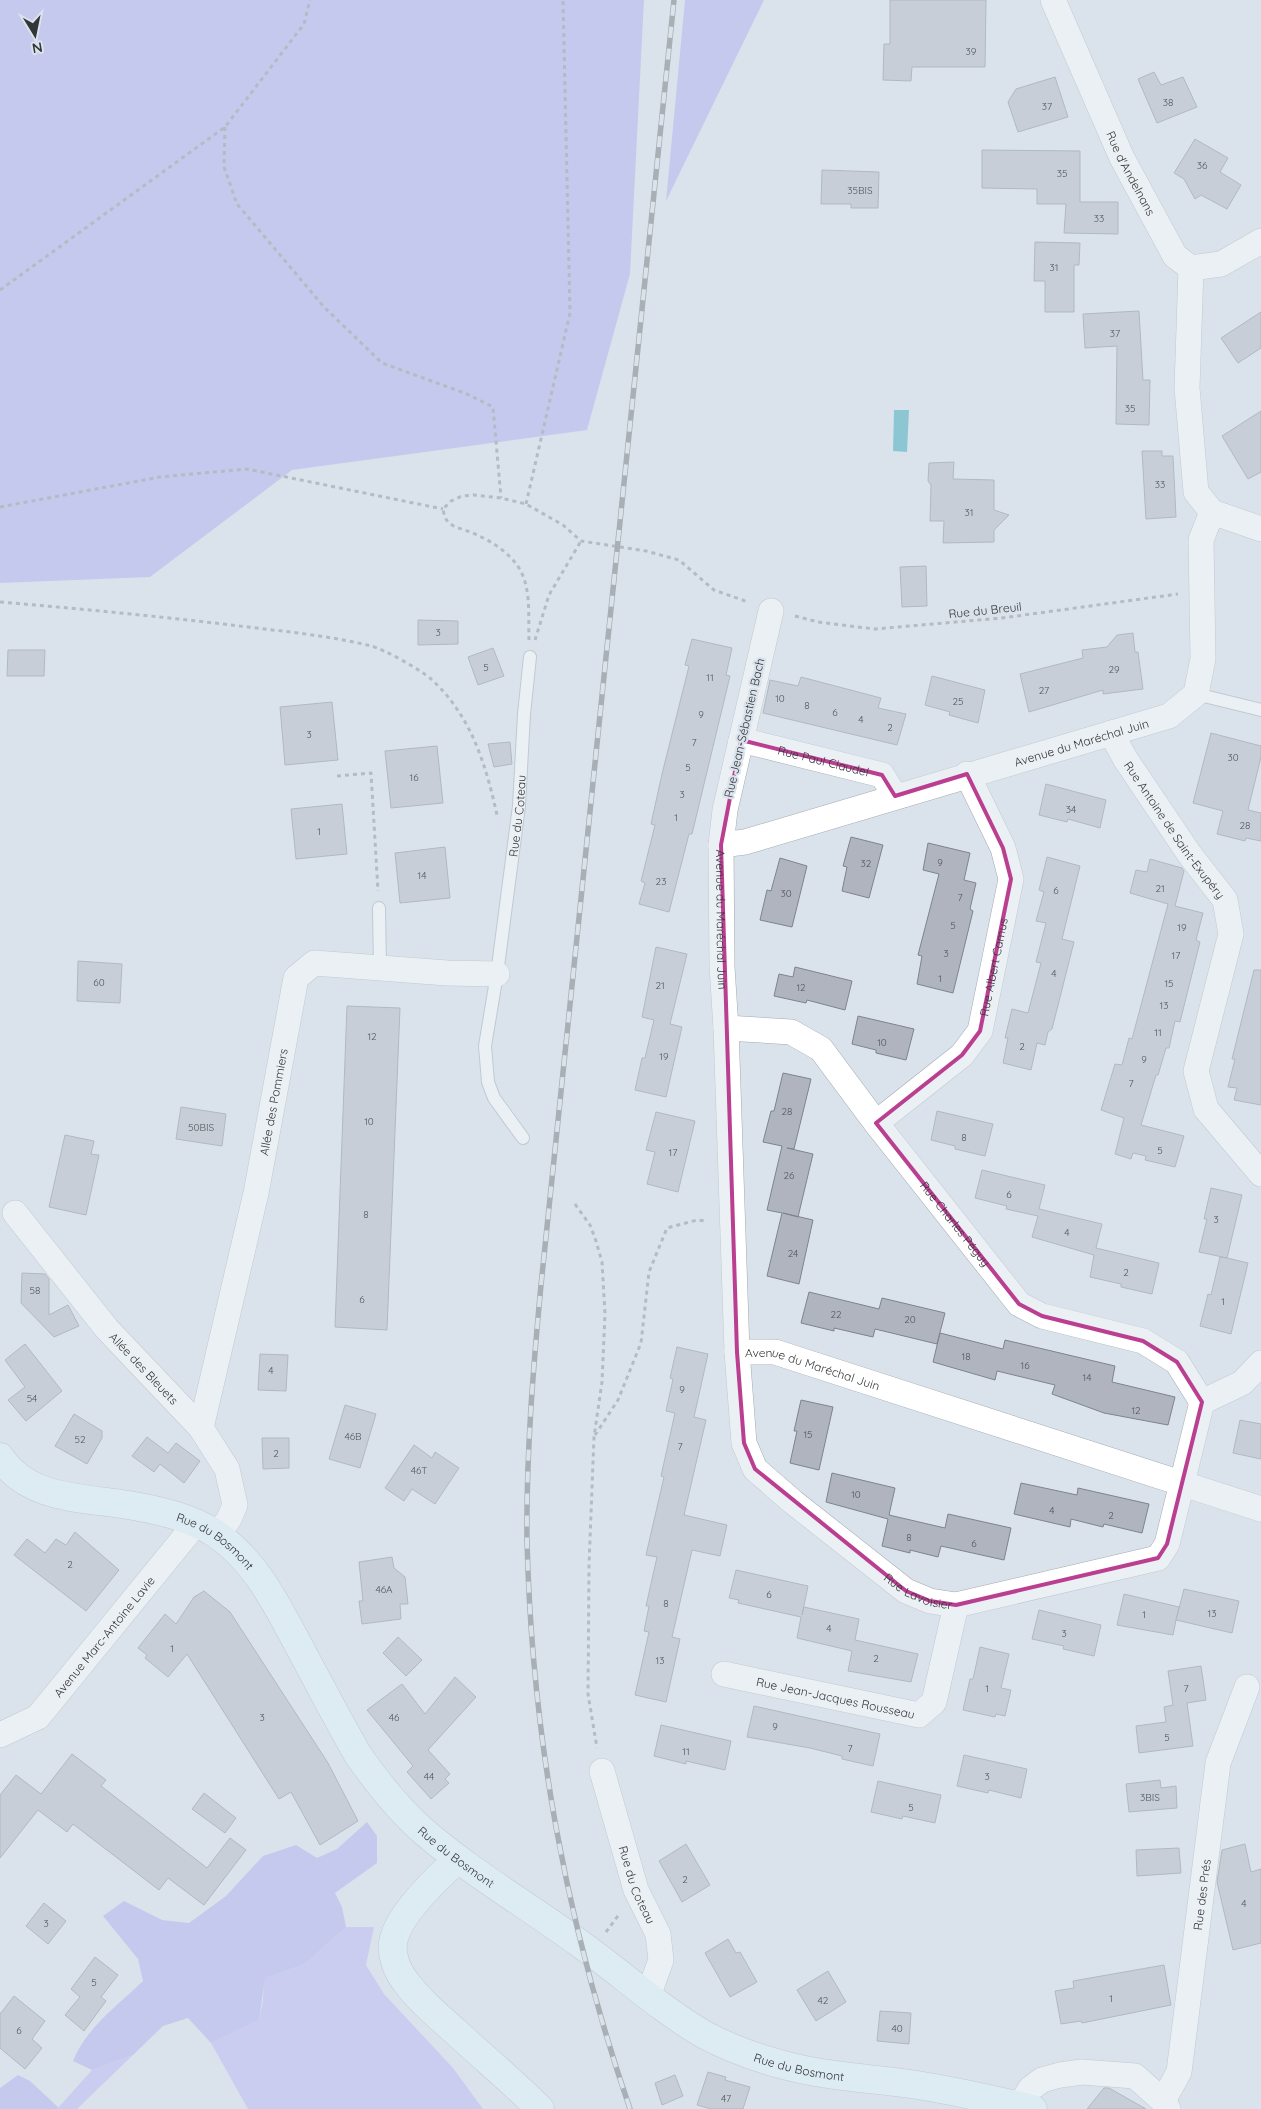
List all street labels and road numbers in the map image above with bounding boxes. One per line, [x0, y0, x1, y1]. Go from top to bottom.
street label: Rue d'Andelnans [1104, 129, 1159, 218]
street label: Rue du Breuil [948, 599, 1022, 621]
street label: Rue Jean-Sébastien Bach [721, 657, 767, 799]
street label: Avenue du Maréchal Juin [1012, 715, 1150, 769]
street label: Rue Paul Claudel [776, 742, 871, 779]
street label: Rue Antoine de Saint-Exupéry [1121, 758, 1228, 901]
street label: Rue du Coteau [505, 775, 528, 858]
street label: Avenue du Maréchal Juin [714, 850, 731, 990]
street label: Rue Albert Camus [976, 916, 1010, 1017]
street label: Allée des Pommiers [256, 1047, 290, 1157]
street label: Rue Charles Péguy [917, 1178, 994, 1269]
street label: Allée des Bleuets [106, 1329, 182, 1408]
street label: Avenue du Maréchal Juin [745, 1344, 882, 1393]
street label: Rue du Bosmont [175, 1509, 258, 1572]
street label: Rue Lavoisier [881, 1569, 954, 1612]
street label: Avenue Marc-Antoine Lavie [50, 1573, 158, 1700]
street label: Rue Jean-Jacques Rousseau [755, 1673, 916, 1721]
street label: Rue du Bosmont [415, 1823, 498, 1890]
street label: Rue du Coteau [616, 1844, 659, 1926]
street label: Rue des Prés [1189, 1858, 1213, 1931]
street label: Rue du Bosmont [752, 2049, 845, 2084]

